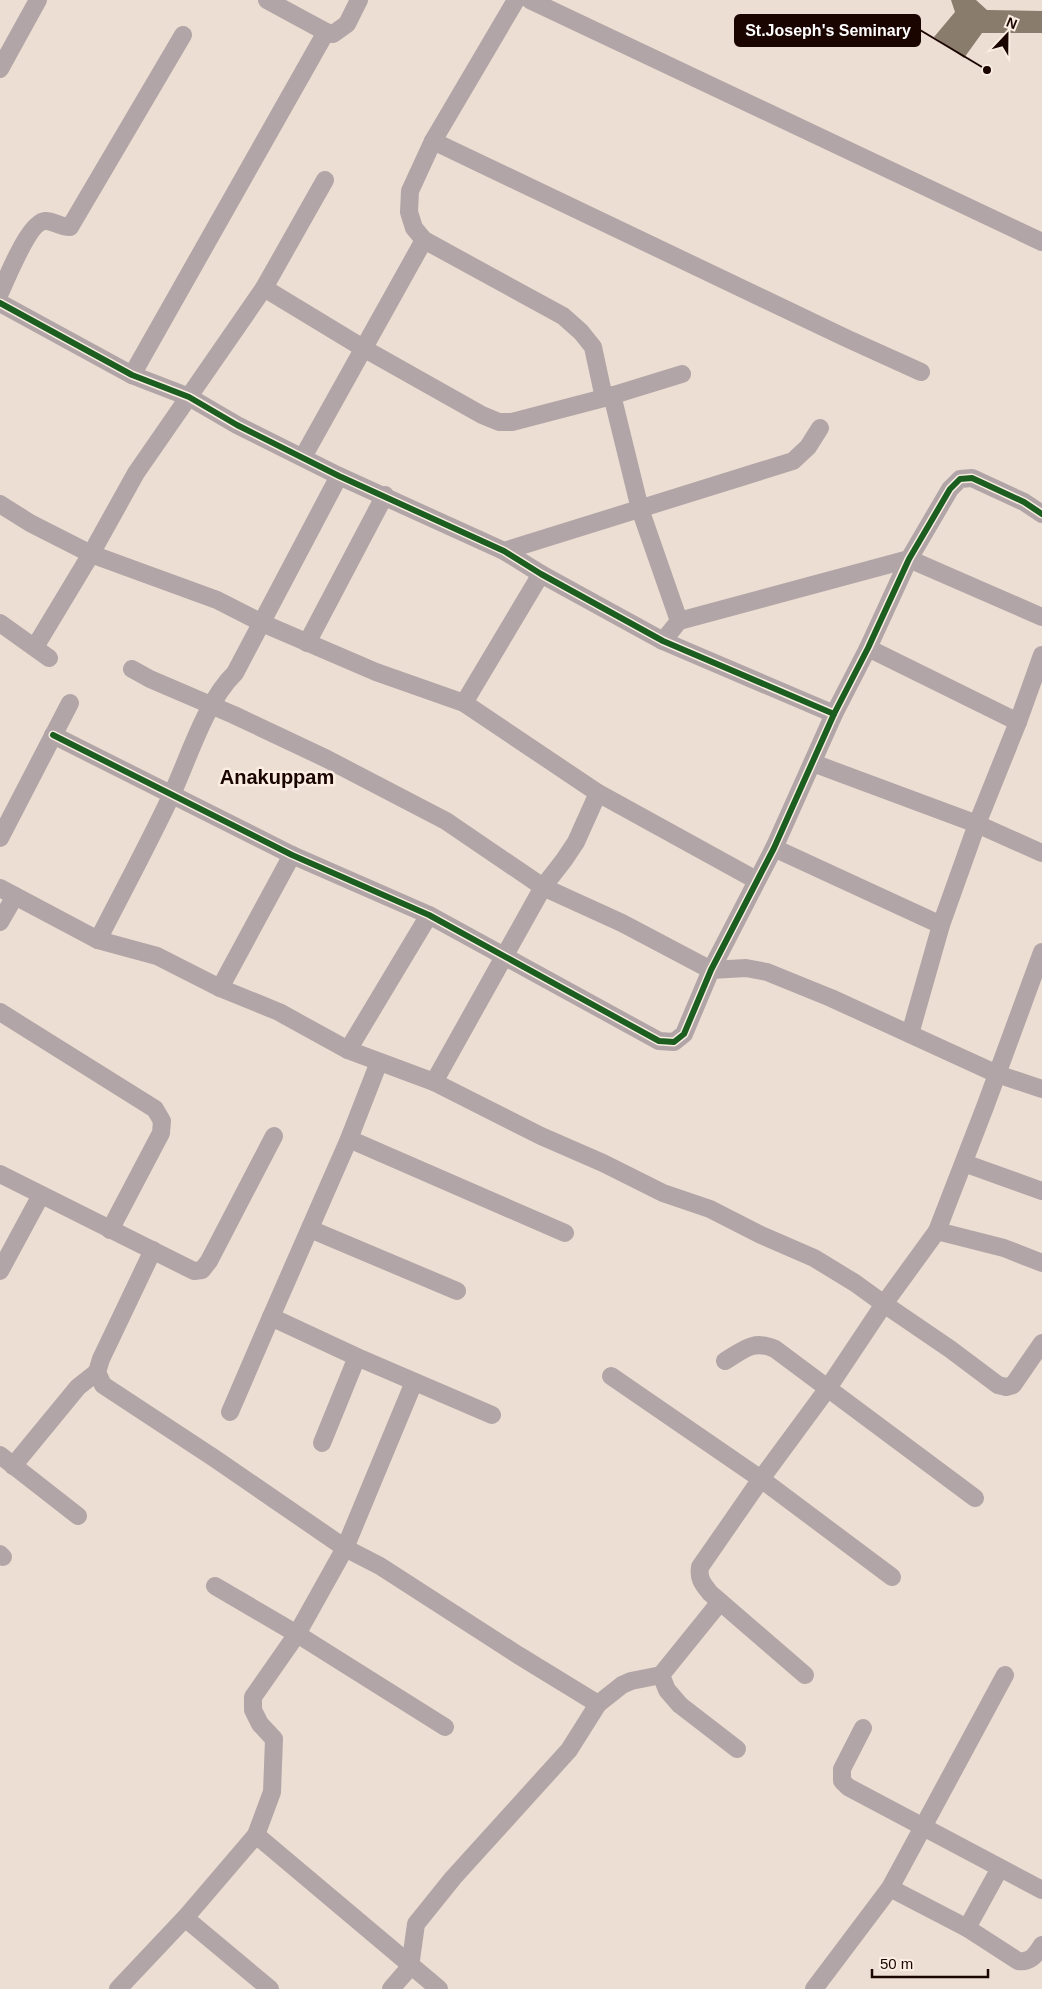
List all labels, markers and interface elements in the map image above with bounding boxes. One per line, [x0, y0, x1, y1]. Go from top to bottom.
north arrow [982, 10, 1032, 60]
text: N [1004, 14, 1020, 32]
callout: St.Joseph's Seminary [735, 15, 920, 46]
text: St.Joseph's Seminary [745, 22, 911, 39]
district label: Anakuppam [220, 766, 334, 788]
scale bar [872, 1946, 988, 1978]
text: 50 m [880, 1955, 913, 1972]

